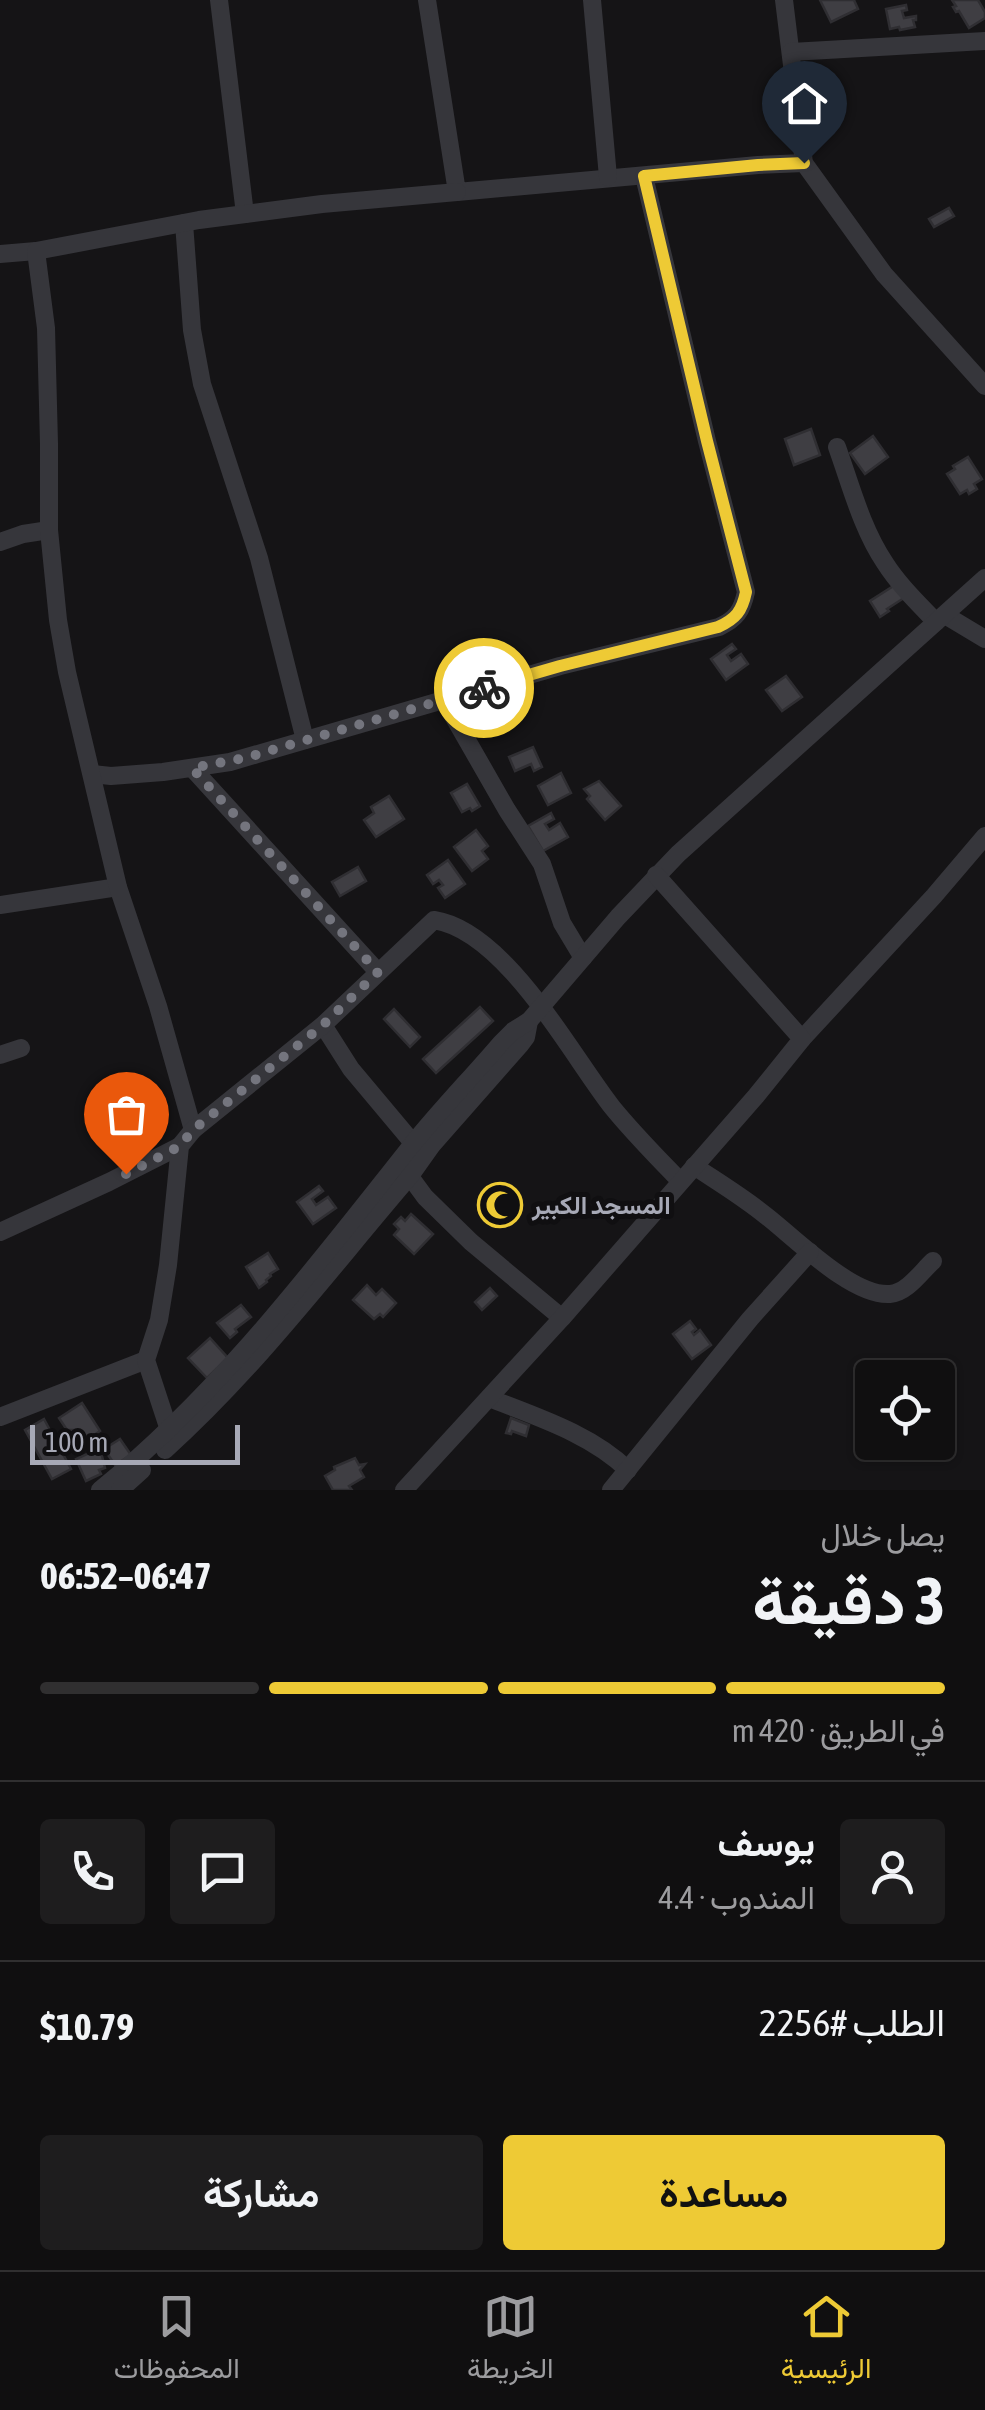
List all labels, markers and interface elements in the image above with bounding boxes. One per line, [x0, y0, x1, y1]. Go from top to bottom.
pin [762, 61, 847, 164]
icon: home [777, 76, 832, 131]
courier [434, 638, 534, 738]
icon: bike [457, 661, 512, 716]
pin [84, 1072, 169, 1175]
icon: bag [99, 1087, 154, 1142]
mosque icon: المسجد الكبير [477, 1182, 523, 1228]
place label: المسجد الكبير [531, 1191, 671, 1221]
map controls [855, 1360, 955, 1460]
button: locate [855, 1360, 955, 1460]
scale bar [30, 1420, 240, 1464]
text: 100 m [45, 1426, 108, 1458]
text: يصل خلال [821, 1516, 945, 1553]
text: 06:47–06:52 [40, 1554, 212, 1597]
text: 3 دقيقة [752, 1563, 945, 1638]
text: في الطريق · 420 m [732, 1712, 945, 1749]
button: phone [40, 1819, 145, 1924]
button: chat [170, 1819, 275, 1924]
button: person [840, 1819, 945, 1924]
text: يوسف [718, 1821, 815, 1864]
text: المندوب · 4.4 [659, 1879, 815, 1916]
text: الطلب #2256 [759, 2001, 945, 2044]
text: $10.79 [40, 2005, 134, 2048]
button: مشاركة [40, 2135, 483, 2250]
button: مساعدة [503, 2135, 945, 2250]
tab: المحفوظات [114, 2289, 240, 2393]
tab: الخريطة [467, 2289, 554, 2393]
tab: الرئيسية [781, 2289, 871, 2393]

